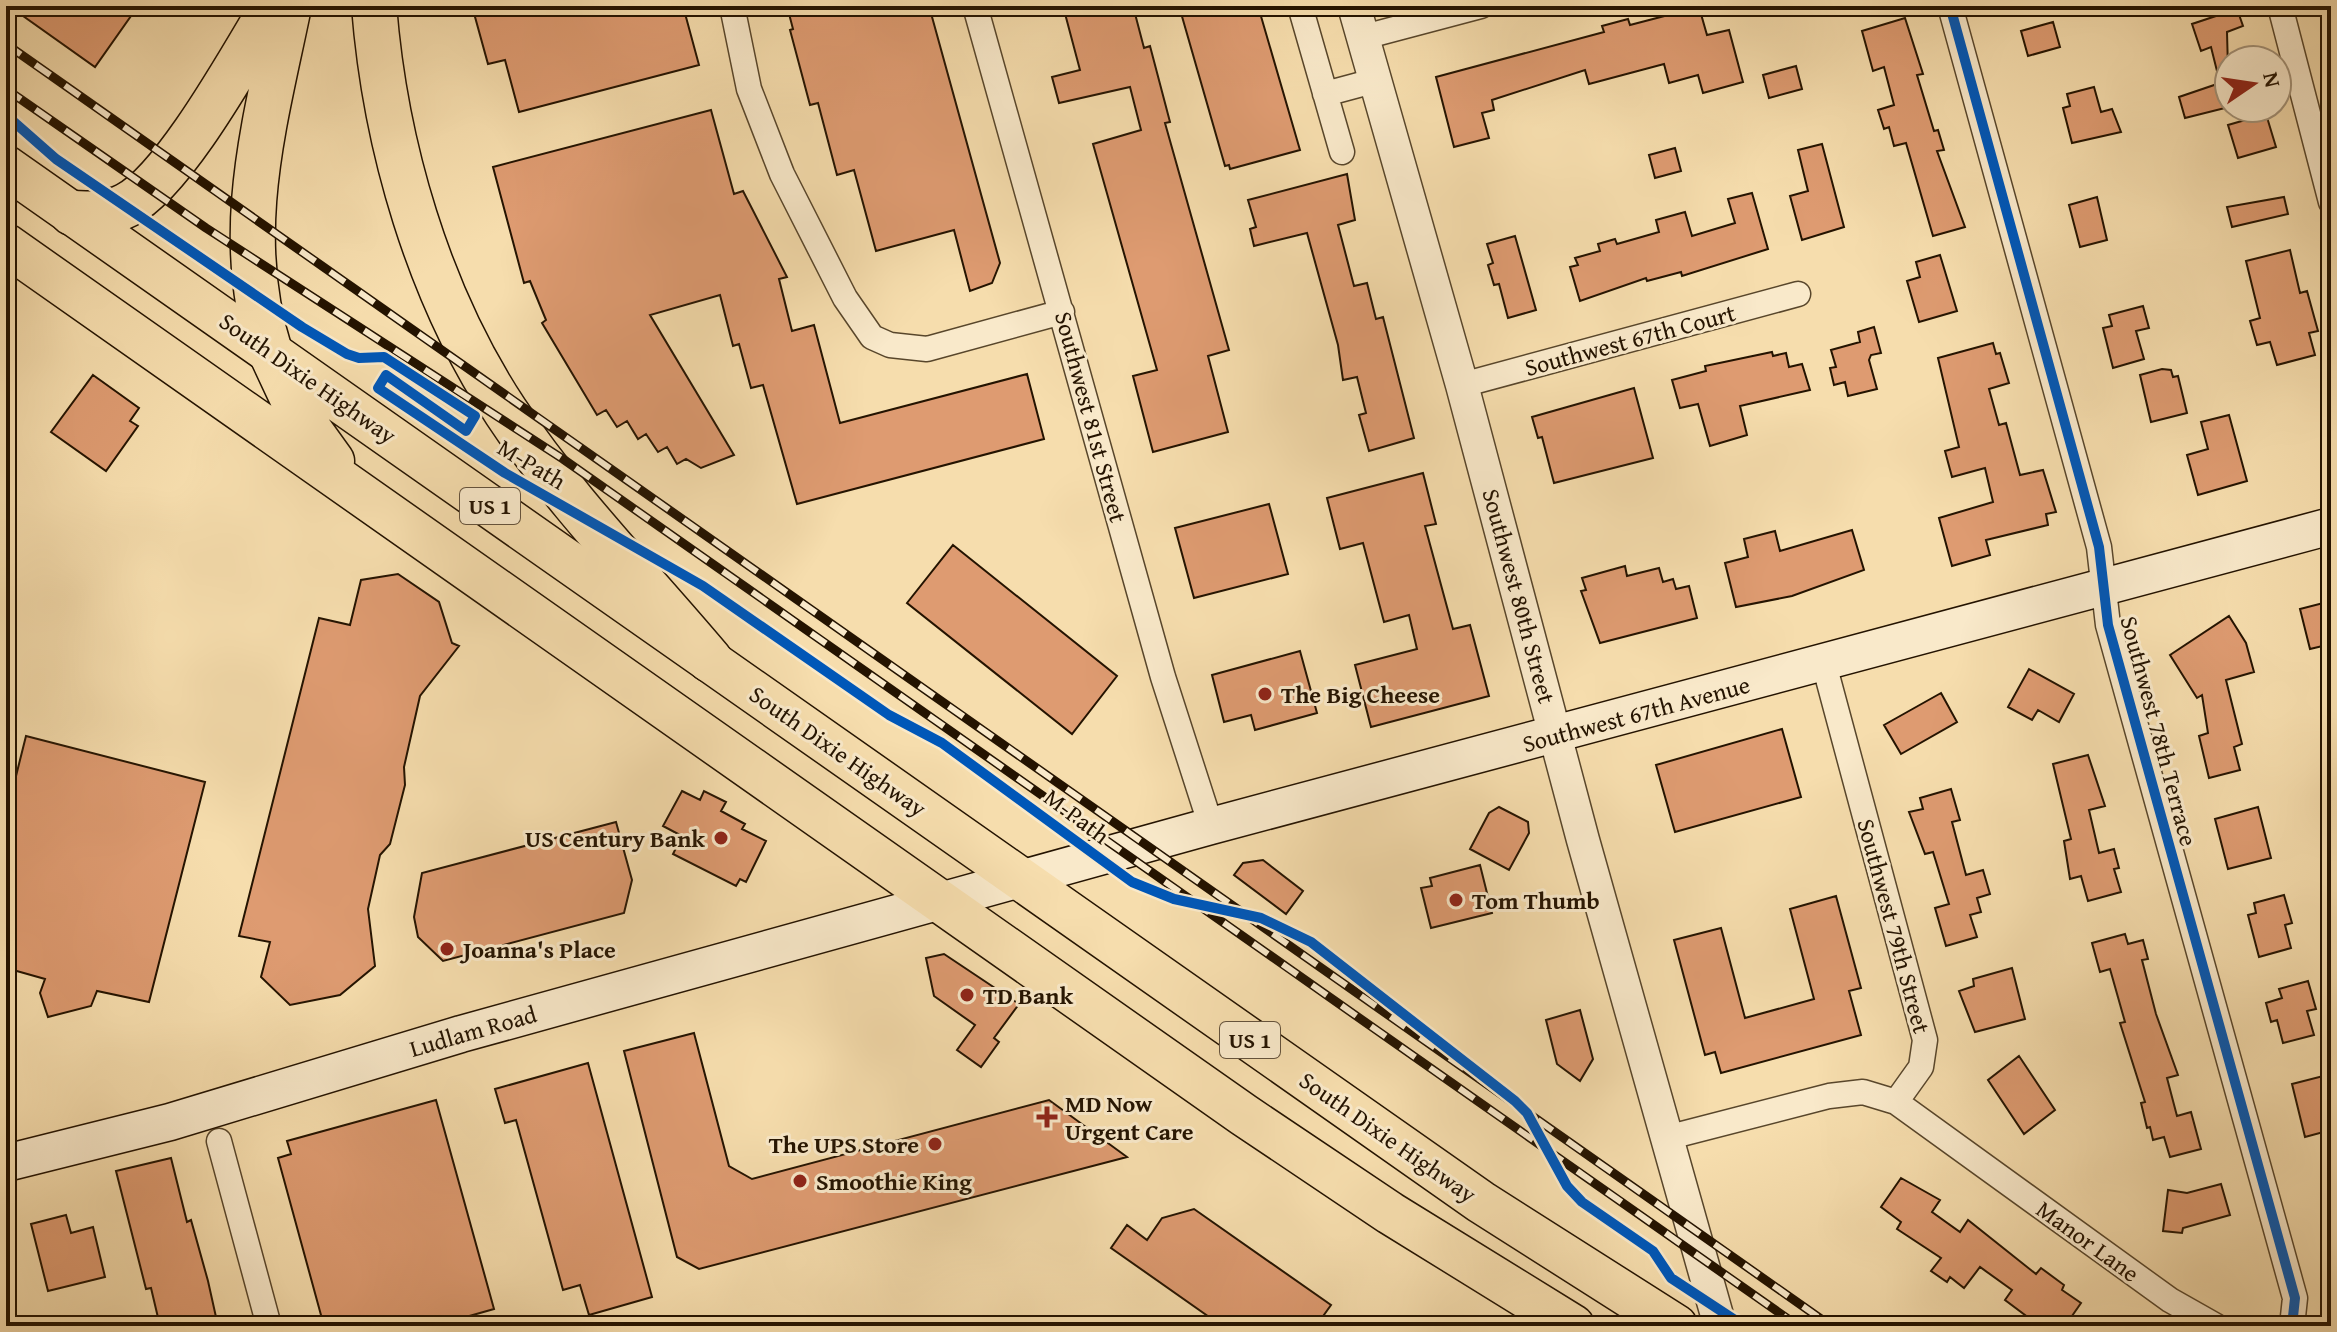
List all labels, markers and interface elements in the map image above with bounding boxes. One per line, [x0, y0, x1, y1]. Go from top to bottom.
north arrow [2213, 44, 2293, 124]
text: N [2255, 69, 2290, 91]
street label: Southwest 67th Court [1521, 295, 1740, 385]
street label: South Dixie Highway [212, 304, 404, 452]
street label: Southwest 81st Street [1046, 308, 1136, 527]
street label: M-Path [491, 430, 573, 498]
street label: Southwest 80th Street [1473, 485, 1565, 708]
road number: US 1 [460, 488, 520, 524]
street label: Southwest 78th Terrace [2111, 612, 2207, 850]
street label: Southwest 67th Avenue [1518, 667, 1754, 761]
street label: South Dixie Highway [742, 677, 934, 825]
place label: The Big Cheese [1281, 677, 1440, 712]
marker: The Big Cheese [1256, 685, 1274, 703]
street label: M-Path [1037, 780, 1118, 853]
street label: Southwest 79th Street [1848, 815, 1940, 1038]
place label: US Century Bank [525, 821, 705, 856]
marker: US Century Bank [712, 829, 730, 847]
place label: Tom Thumb [1472, 883, 1600, 918]
marker: Tom Thumb [1447, 891, 1465, 909]
place label: Joanna's Place [459, 932, 616, 967]
marker: Joanna's Place [438, 940, 456, 958]
place label: TD Bank [983, 978, 1073, 1013]
marker: TD Bank [958, 986, 976, 1004]
street label: Ludlam Road [405, 996, 541, 1066]
road number: US 1 [1220, 1022, 1280, 1058]
street label: South Dixie Highway [1292, 1063, 1484, 1211]
place label: MD Now Urgent Care [1065, 1086, 1194, 1149]
marker: MD Now Urgent Care [1036, 1106, 1058, 1128]
place label: The UPS Store [769, 1127, 919, 1162]
marker: The UPS Store [926, 1135, 944, 1153]
place label: Smoothie King [816, 1164, 972, 1199]
marker: Smoothie King [791, 1172, 809, 1190]
street label: Manor Lane [2029, 1192, 2147, 1290]

